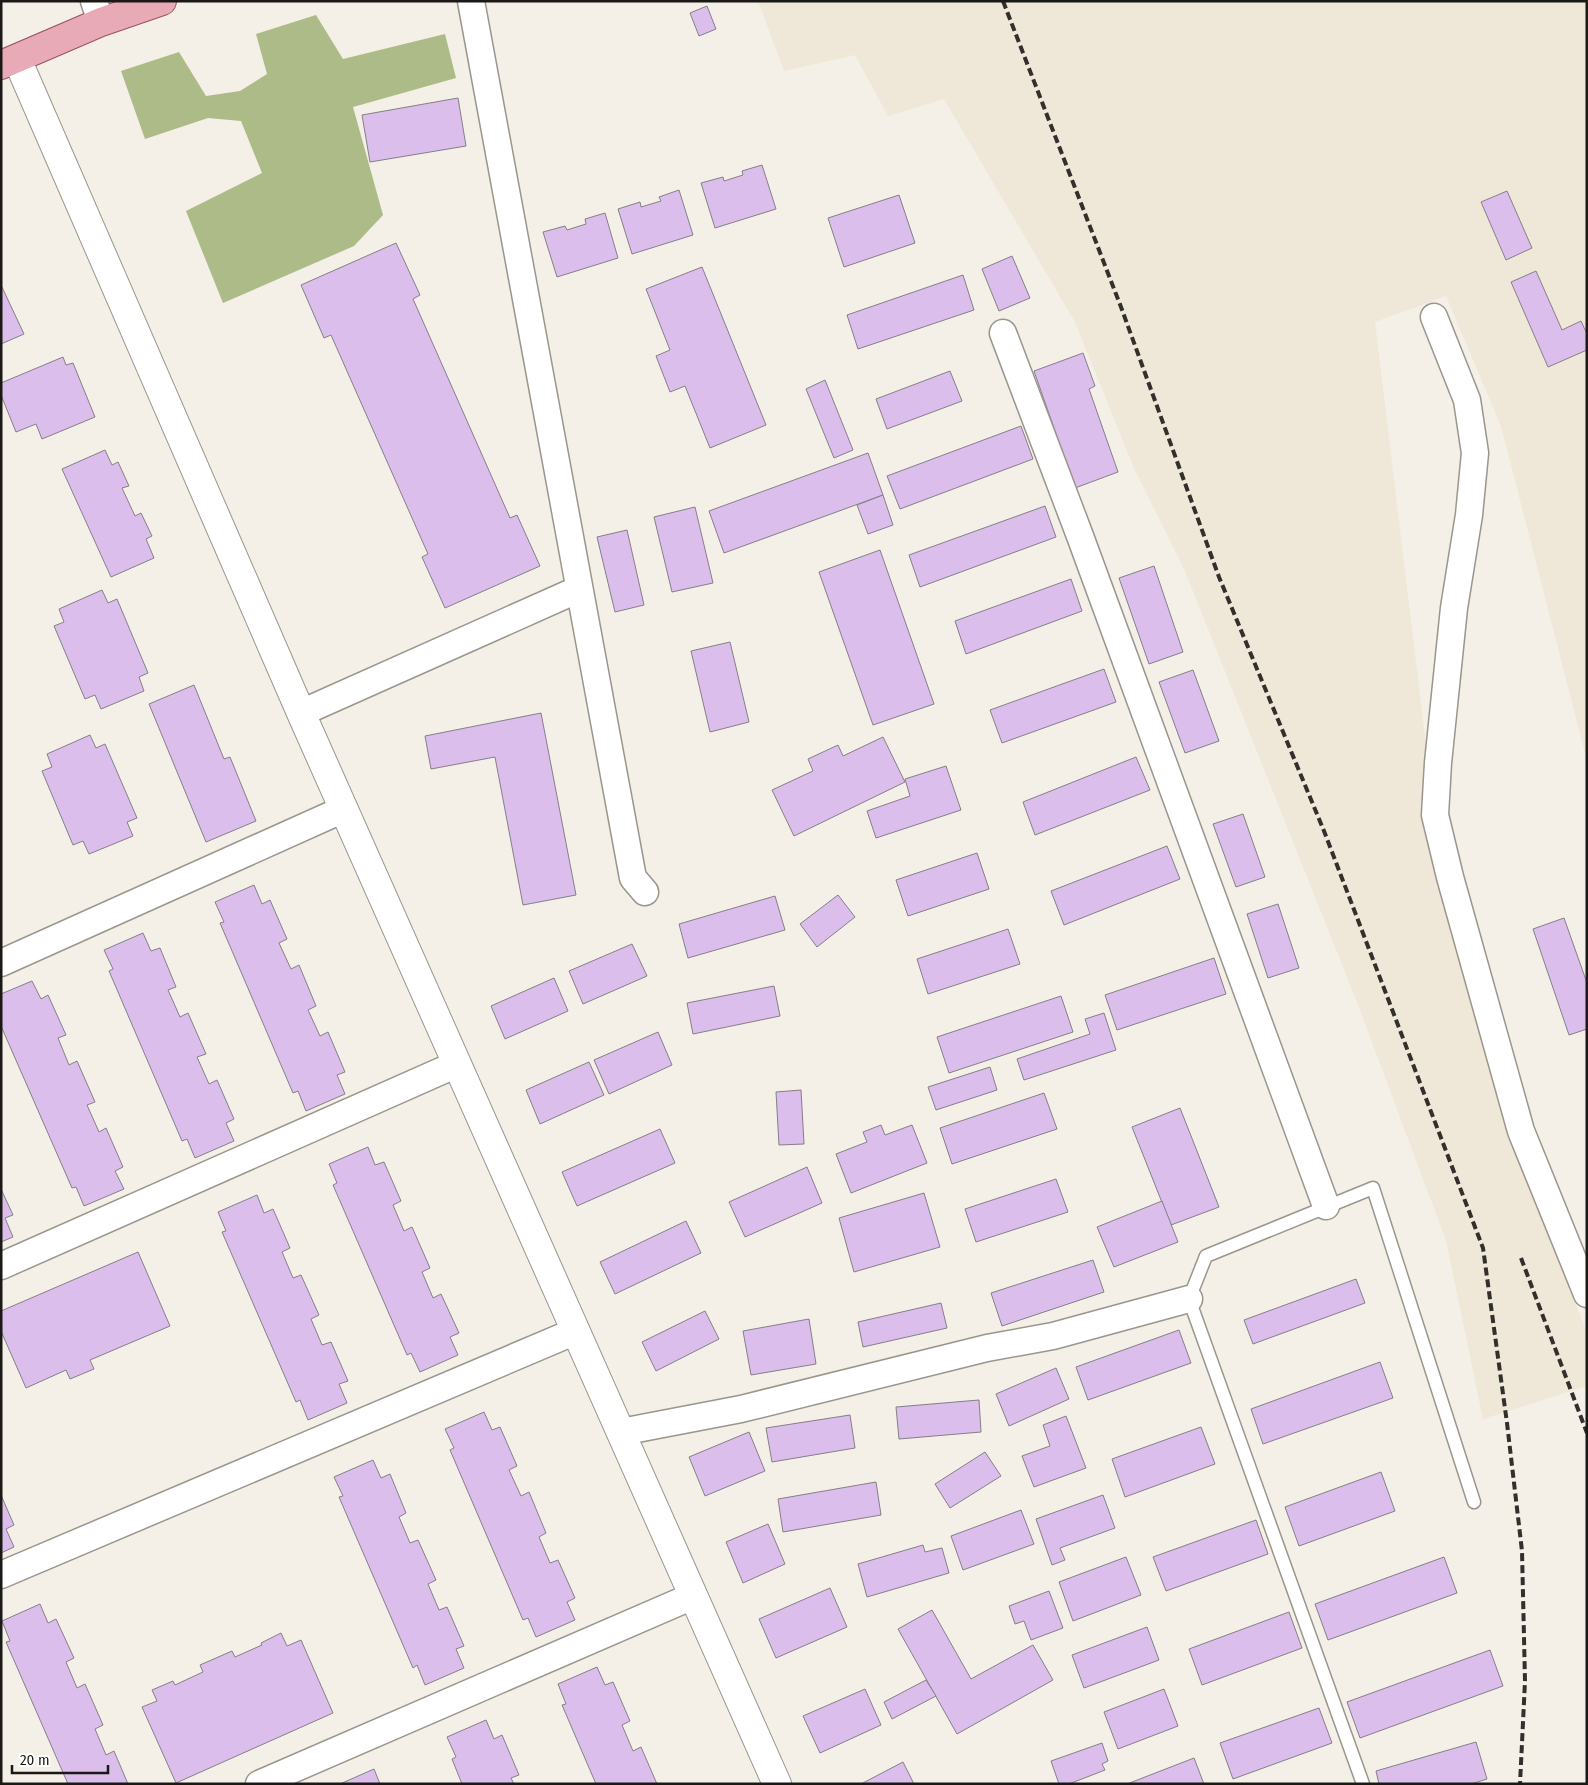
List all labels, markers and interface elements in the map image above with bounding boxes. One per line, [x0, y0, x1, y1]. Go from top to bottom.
scale bar [12, 1742, 109, 1774]
text: 20 m [20, 1751, 50, 1769]

